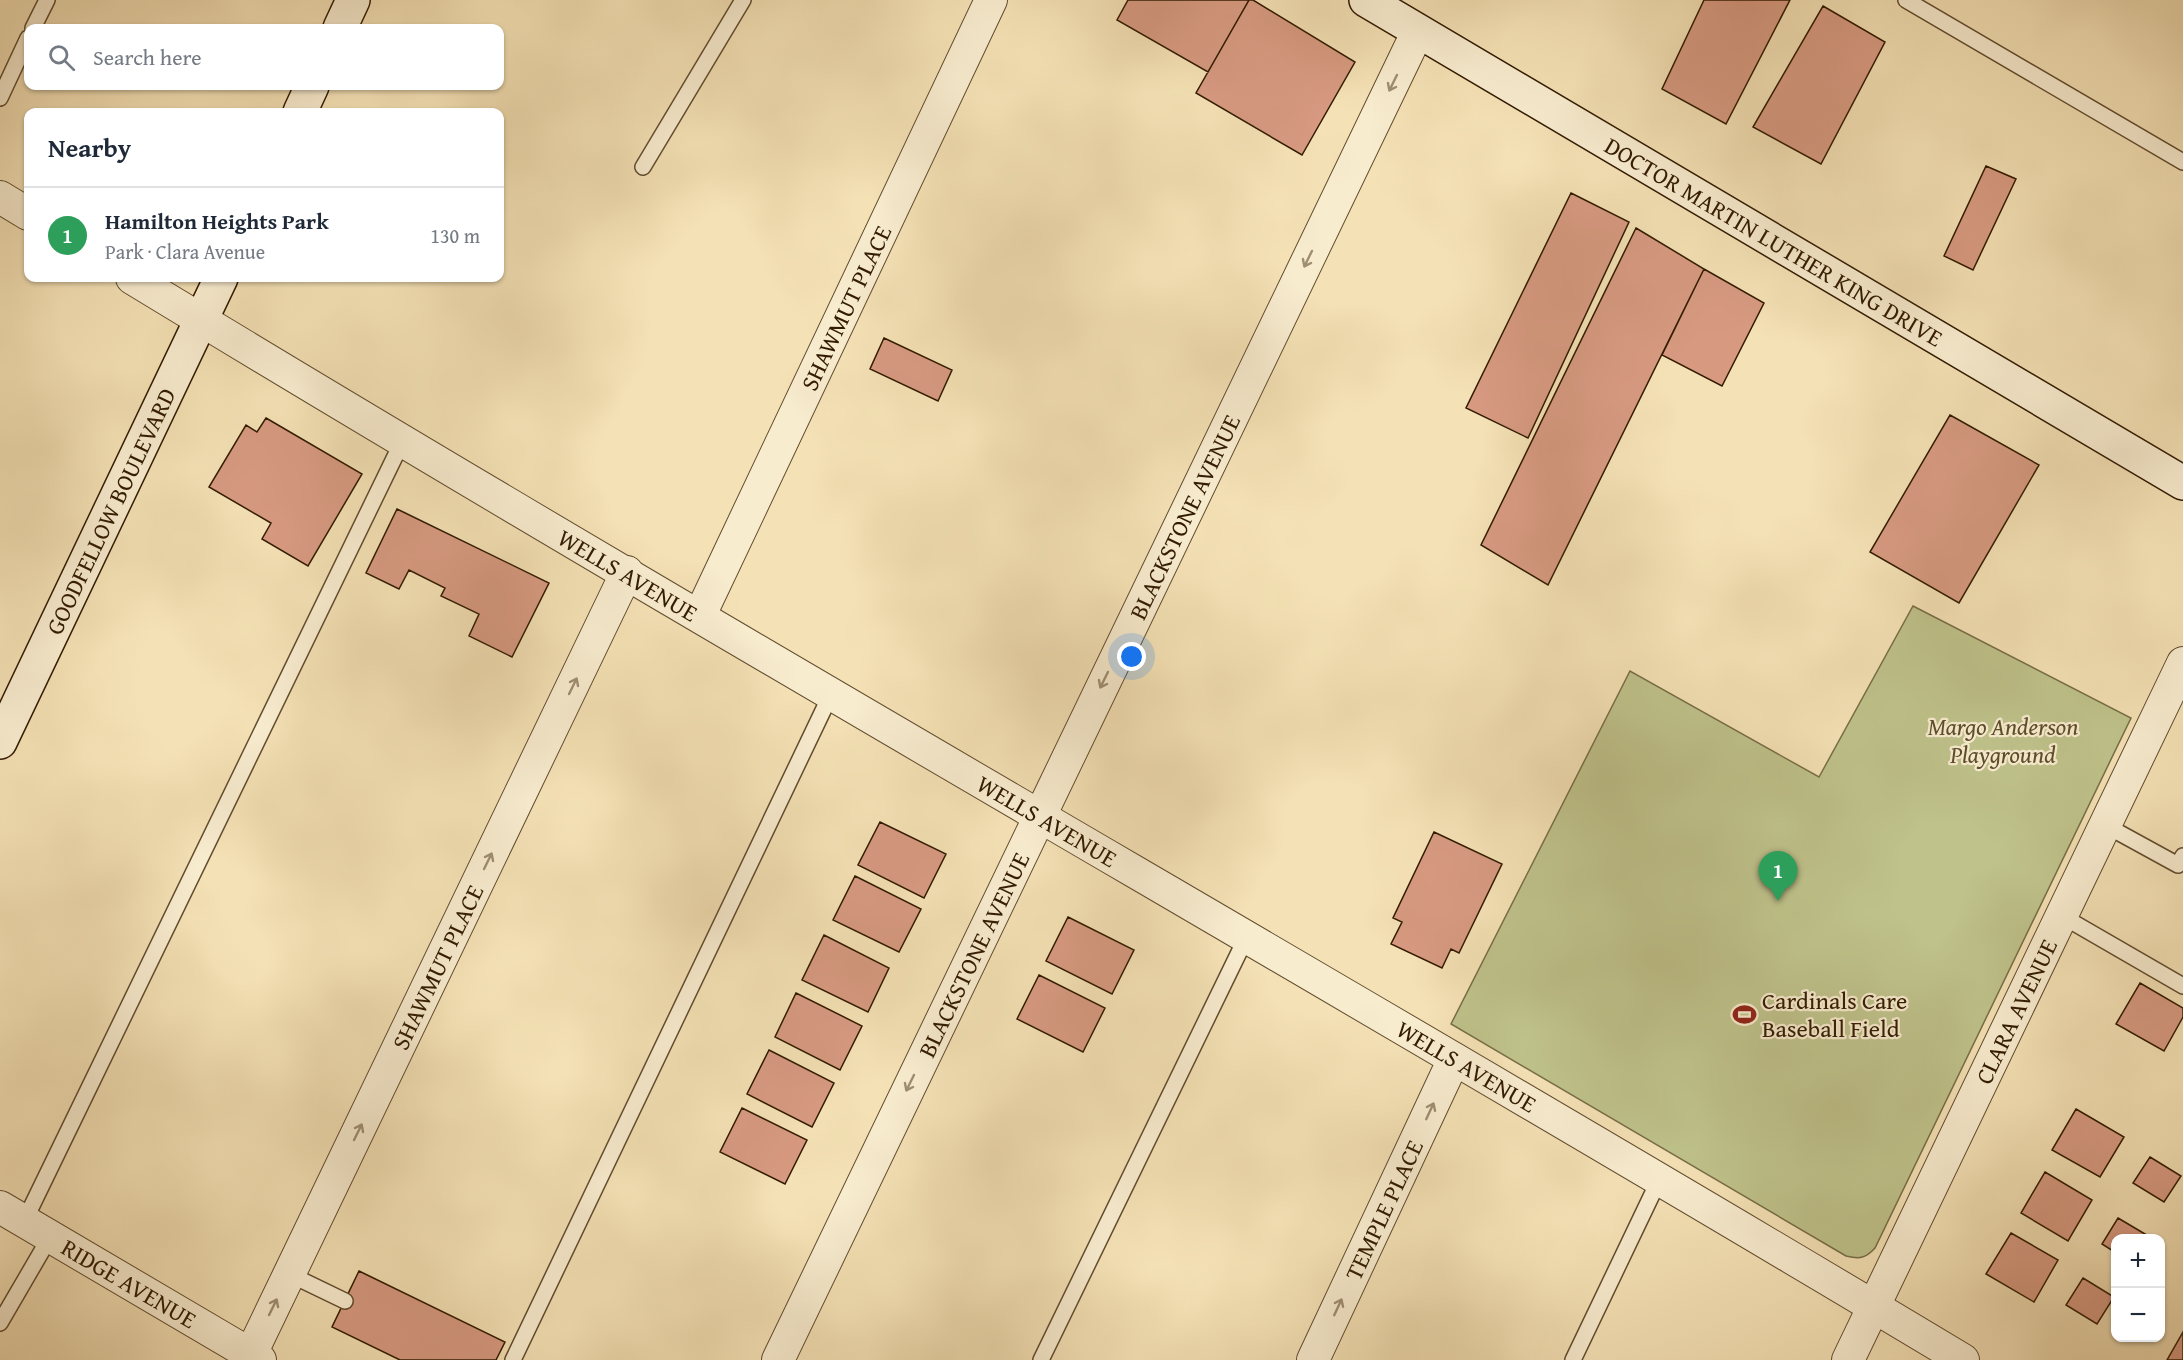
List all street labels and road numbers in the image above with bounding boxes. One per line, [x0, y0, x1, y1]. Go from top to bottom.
street label: DOCTOR MARTIN LUTHER KING DRIVE [1598, 128, 1950, 355]
street label: SHAWMUT PLACE [791, 219, 900, 396]
street label: GOODFELLOW BOULEVARD [36, 382, 184, 640]
street label: BLACKSTONE AVENUE [1120, 408, 1248, 625]
street label: WELLS AVENUE [551, 520, 705, 630]
street label: WELLS AVENUE [971, 766, 1124, 875]
street label: BLACKSTONE AVENUE [909, 846, 1038, 1063]
street label: SHAWMUT PLACE [382, 879, 492, 1056]
street label: CLARA AVENUE [1966, 933, 2065, 1090]
street label: WELLS AVENUE [1390, 1011, 1543, 1121]
street label: TEMPLE PLACE [1335, 1134, 1431, 1286]
street label: RIDGE AVENUE [55, 1230, 203, 1337]

